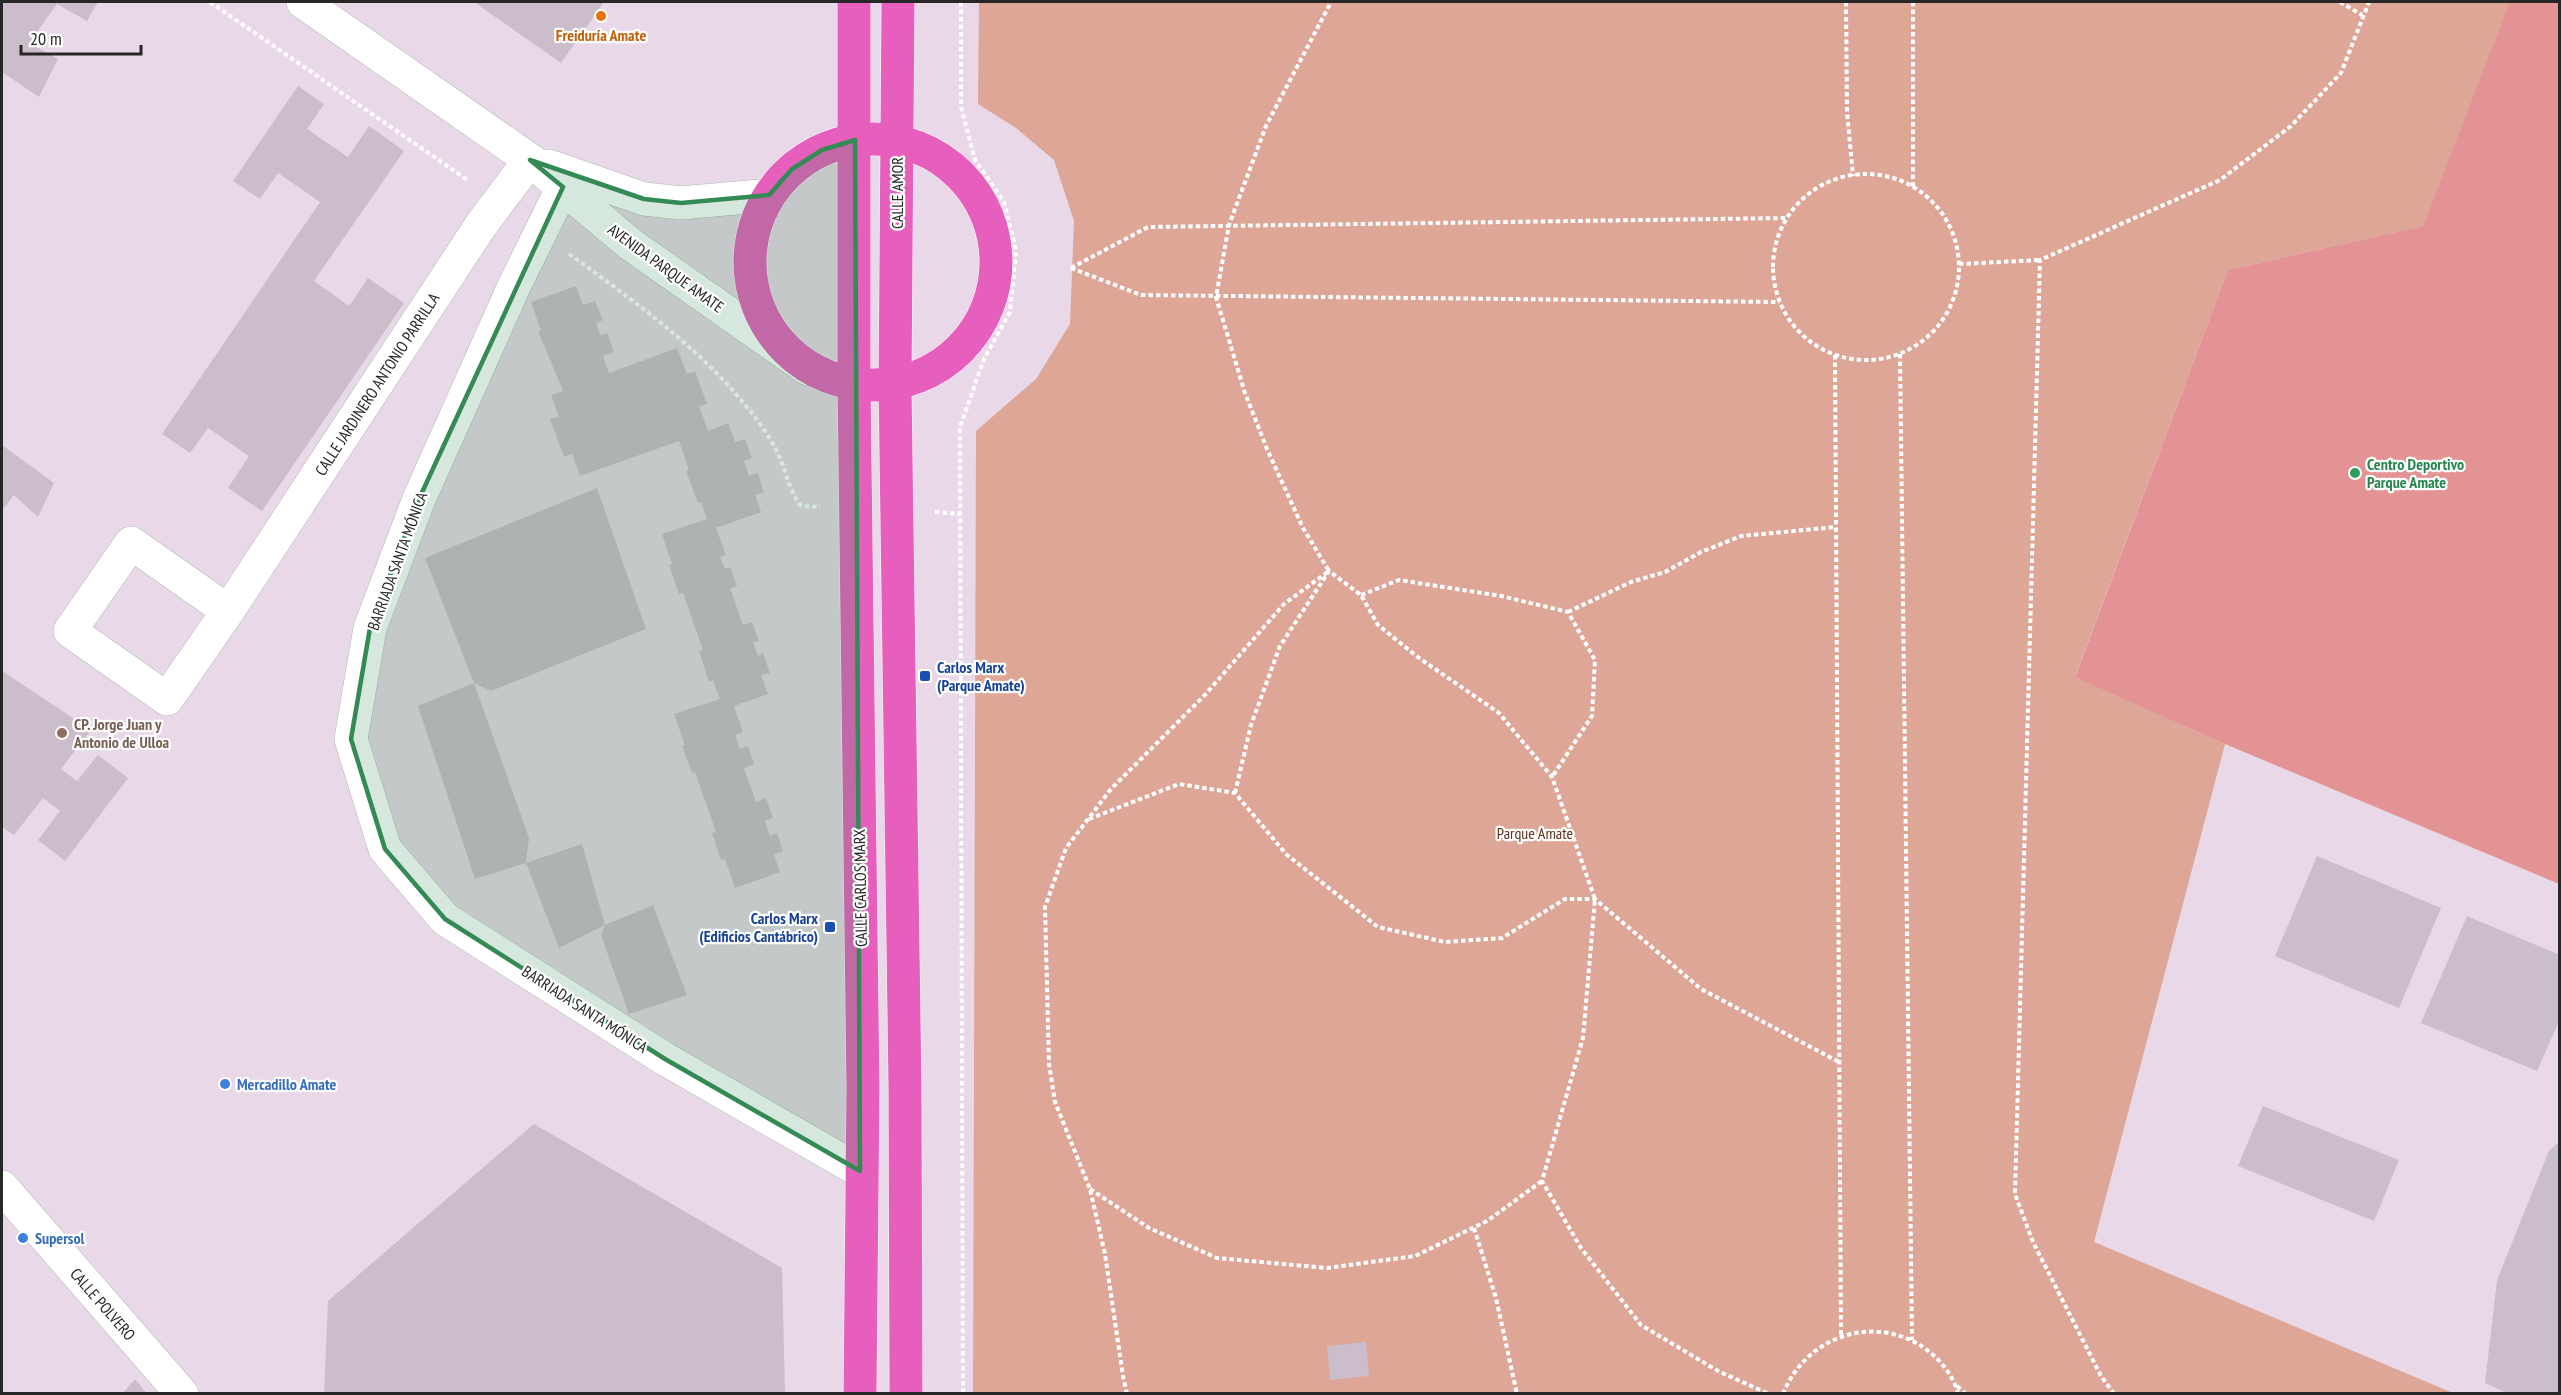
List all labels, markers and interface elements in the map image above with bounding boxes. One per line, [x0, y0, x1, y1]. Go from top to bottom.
marker: Freiduría Amate [594, 9, 608, 23]
scale bar [21, 18, 141, 56]
place label: Freiduría Amate [556, 25, 646, 45]
text: 20 m [30, 27, 62, 50]
street label: CALLE AMOR [887, 157, 907, 229]
street label: AVENIDA PARQUE AMATE [604, 219, 728, 317]
street label: CALLE JARDINERO ANTONIO PARRILLA [310, 289, 444, 479]
place label: Centro Deportivo Parque Amate [2367, 454, 2464, 492]
marker: Centro Deportivo Parque Amate [2348, 466, 2362, 480]
street label: BARRIADA SANTA MÓNICA [363, 489, 431, 633]
place label: Carlos Marx (Parque Amate) [937, 657, 1025, 695]
marker: Carlos Marx (Parque Amate) [918, 669, 932, 683]
place label: CP. Jorge Juan y Antonio de Ulloa [73, 714, 170, 752]
marker: CP. Jorge Juan y Antonio de Ulloa [55, 726, 69, 740]
park label: Parque Amate [1497, 823, 1573, 843]
street label: CALLE CARLOS MARX [849, 829, 871, 947]
place label: Carlos Marx (Edificios Cantábrico) [699, 908, 818, 946]
marker: Carlos Marx (Edificios Cantábrico) [823, 920, 837, 934]
street label: BARRIADA SANTA MÓNICA [518, 961, 652, 1057]
place label: Mercadillo Amate [237, 1074, 337, 1094]
marker: Mercadillo Amate [218, 1077, 232, 1091]
place label: Supersol [35, 1228, 85, 1248]
marker: Supersol [16, 1231, 30, 1245]
street label: CALLE POLVERO [66, 1264, 140, 1344]

